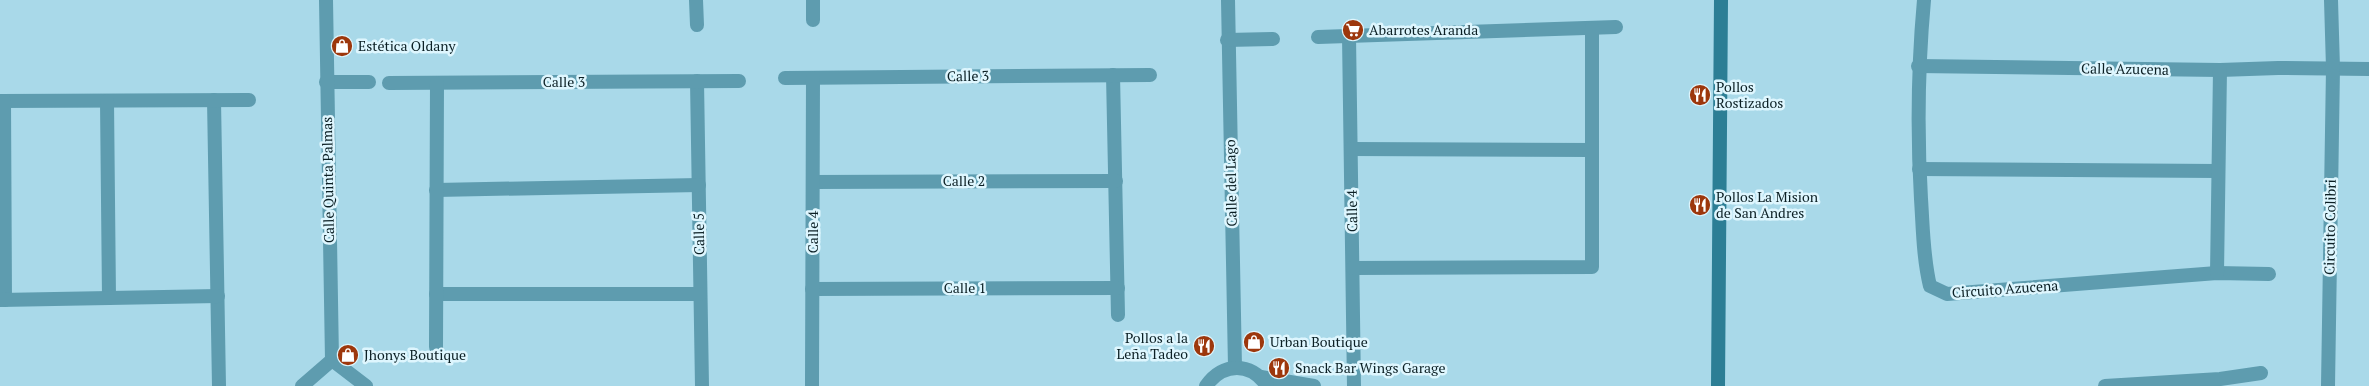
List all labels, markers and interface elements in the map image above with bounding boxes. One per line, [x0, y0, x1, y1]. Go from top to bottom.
supermarket icon: Abarrotes Aranda [1341, 18, 1365, 42]
place label: Abarrotes Aranda [1369, 20, 1478, 39]
shop icon: Estética Oldany [330, 34, 354, 58]
place label: Estética Oldany [358, 36, 457, 55]
street label: Calle Azucena [2081, 58, 2169, 79]
street label: Calle 3 [947, 66, 989, 85]
street label: Calle 3 [543, 72, 585, 91]
place label: Pollos Rostizados [1716, 77, 1783, 112]
restaurant icon: Pollos Rostizados [1688, 83, 1712, 107]
street label: Calle Quinta Palmas [317, 117, 338, 243]
street label: Calle del Lago [1220, 139, 1241, 227]
street label: Calle 2 [943, 171, 985, 190]
street label: Circuito Colibri [2319, 179, 2340, 275]
place label: Pollos La Mision de San Andres [1716, 187, 1819, 222]
street label: Calle 4 [1342, 189, 1361, 232]
restaurant icon: Pollos La Mision de San Andres [1688, 193, 1712, 217]
street label: Calle 4 [803, 210, 822, 253]
street label: Calle 5 [689, 213, 708, 255]
street label: Circuito Azucena [1951, 275, 2059, 302]
street label: Calle 1 [944, 278, 986, 297]
place label: Pollos a la Leña Tadeo [1117, 328, 1188, 363]
shop icon: Urban Boutique [1242, 330, 1266, 354]
place label: Urban Boutique [1270, 332, 1368, 351]
restaurant icon: Pollos a la Leña Tadeo [1192, 334, 1216, 358]
shop icon: Jhonys Boutique [336, 343, 360, 367]
place label: Jhonys Boutique [364, 345, 466, 364]
restaurant icon: Snack Bar Wings Garage [1267, 356, 1291, 380]
place label: Snack Bar Wings Garage [1295, 358, 1446, 377]

